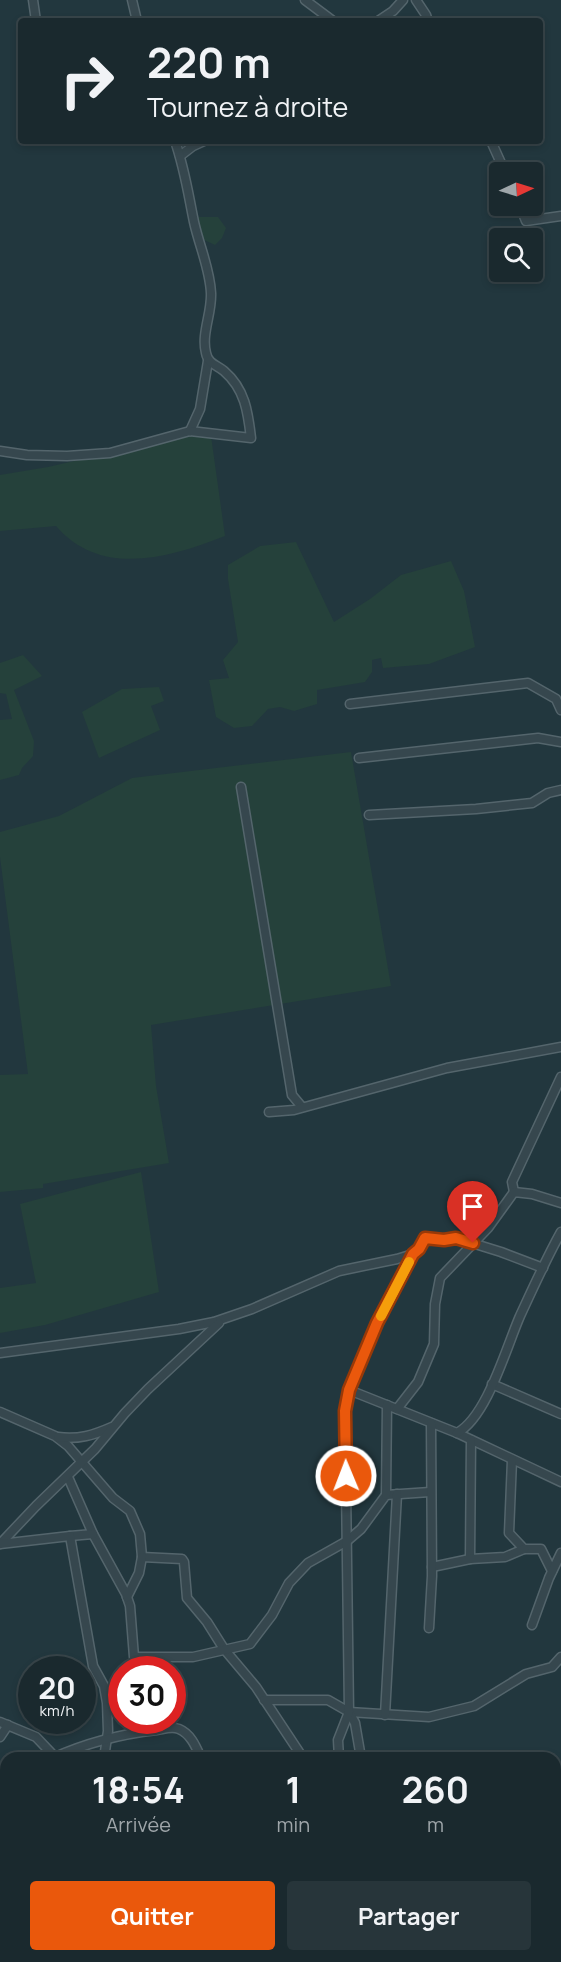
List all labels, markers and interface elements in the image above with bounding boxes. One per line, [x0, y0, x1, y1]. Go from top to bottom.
text: 220 m [147, 33, 271, 91]
icon: right [48, 42, 126, 120]
text: Tournez à droite [147, 88, 348, 125]
north arrow [489, 162, 543, 216]
map controls [489, 162, 543, 282]
button: search [489, 228, 543, 282]
pin [447, 1181, 498, 1243]
icon: arrive [456, 1190, 489, 1223]
position arrow [314, 1444, 378, 1508]
speed limit sign: 30 [108, 1656, 186, 1734]
text: 20 [38, 1667, 76, 1708]
text: km/h [40, 1700, 74, 1721]
text: 18:54 [92, 1765, 185, 1814]
text: 1 [285, 1765, 301, 1814]
text: 260 [402, 1765, 469, 1814]
text: Arrivée [106, 1811, 171, 1838]
text: min [277, 1811, 310, 1838]
text: m [427, 1811, 444, 1838]
button: Quitter [30, 1881, 275, 1950]
button: Partager [287, 1881, 531, 1950]

